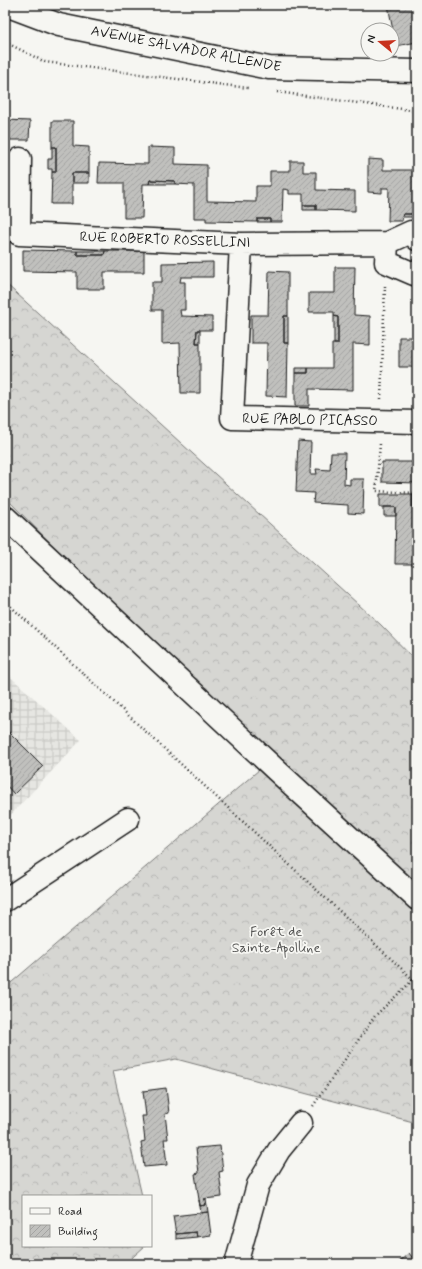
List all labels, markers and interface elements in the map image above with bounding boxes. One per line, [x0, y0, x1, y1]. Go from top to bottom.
street label: AVENUE SALVADOR ALLENDE [89, 22, 283, 76]
north arrow [360, 22, 400, 62]
text: N [364, 34, 379, 45]
street label: RUE ROBERTO ROSSELLINI [79, 228, 251, 252]
street label: RUE PABLO PICASSO [242, 410, 378, 430]
park label: Forêt de Sainte-Apolline [232, 923, 320, 958]
legend [22, 1195, 152, 1247]
text: Road [58, 1204, 82, 1220]
text: Building [58, 1224, 98, 1241]

